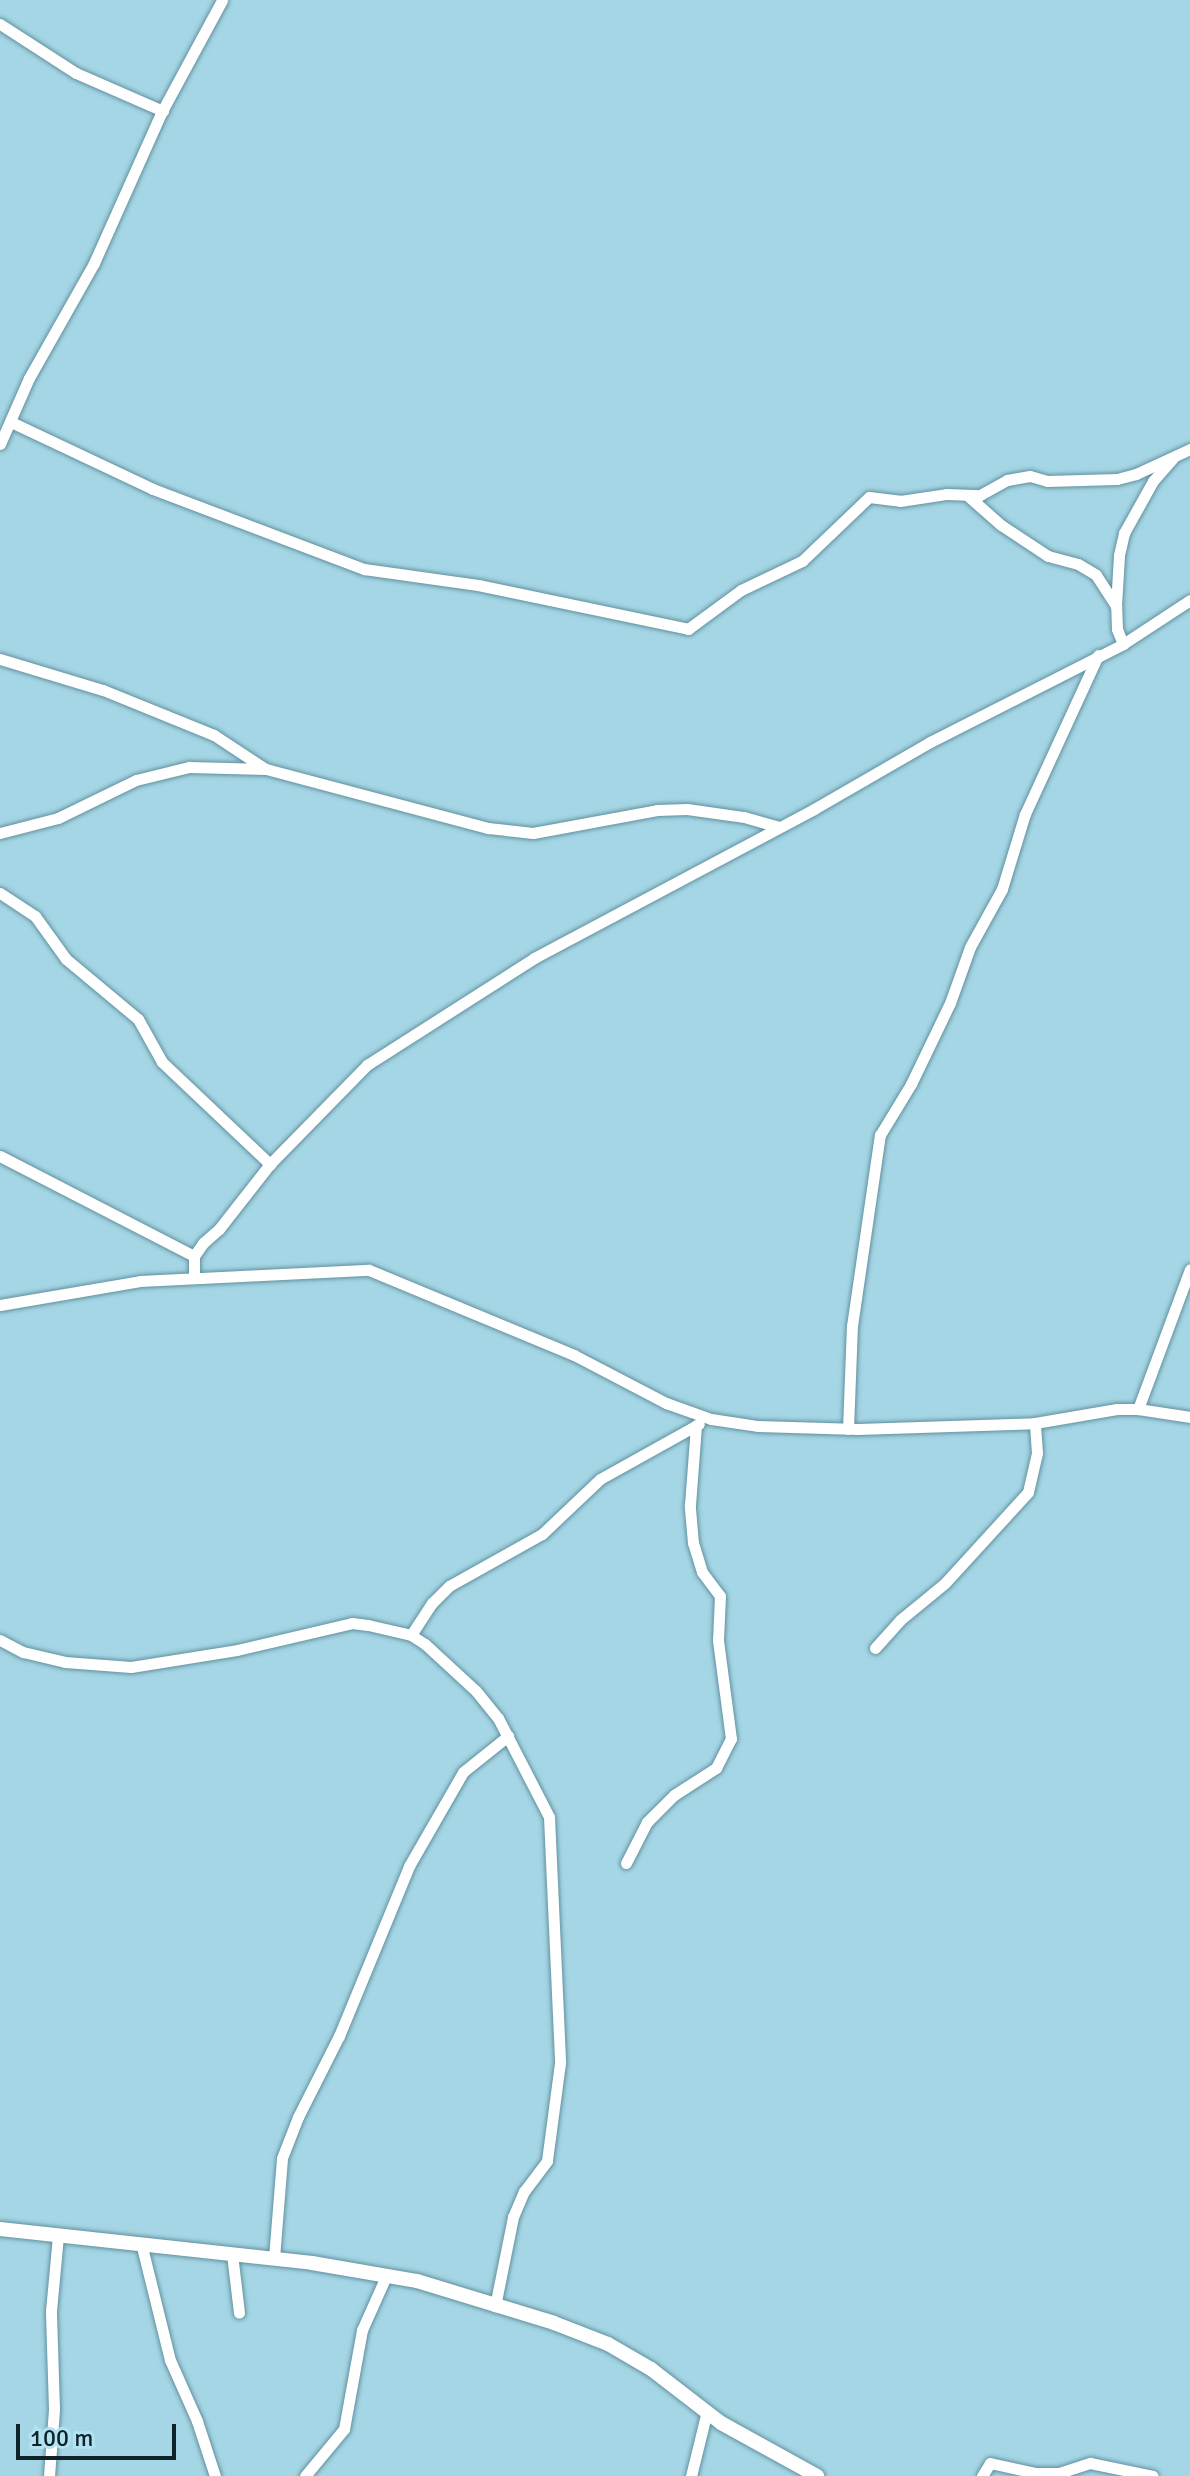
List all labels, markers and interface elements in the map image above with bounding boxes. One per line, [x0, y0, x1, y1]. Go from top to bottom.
scale bar [20, 2408, 180, 2458]
text: 100 m [30, 2423, 93, 2453]

